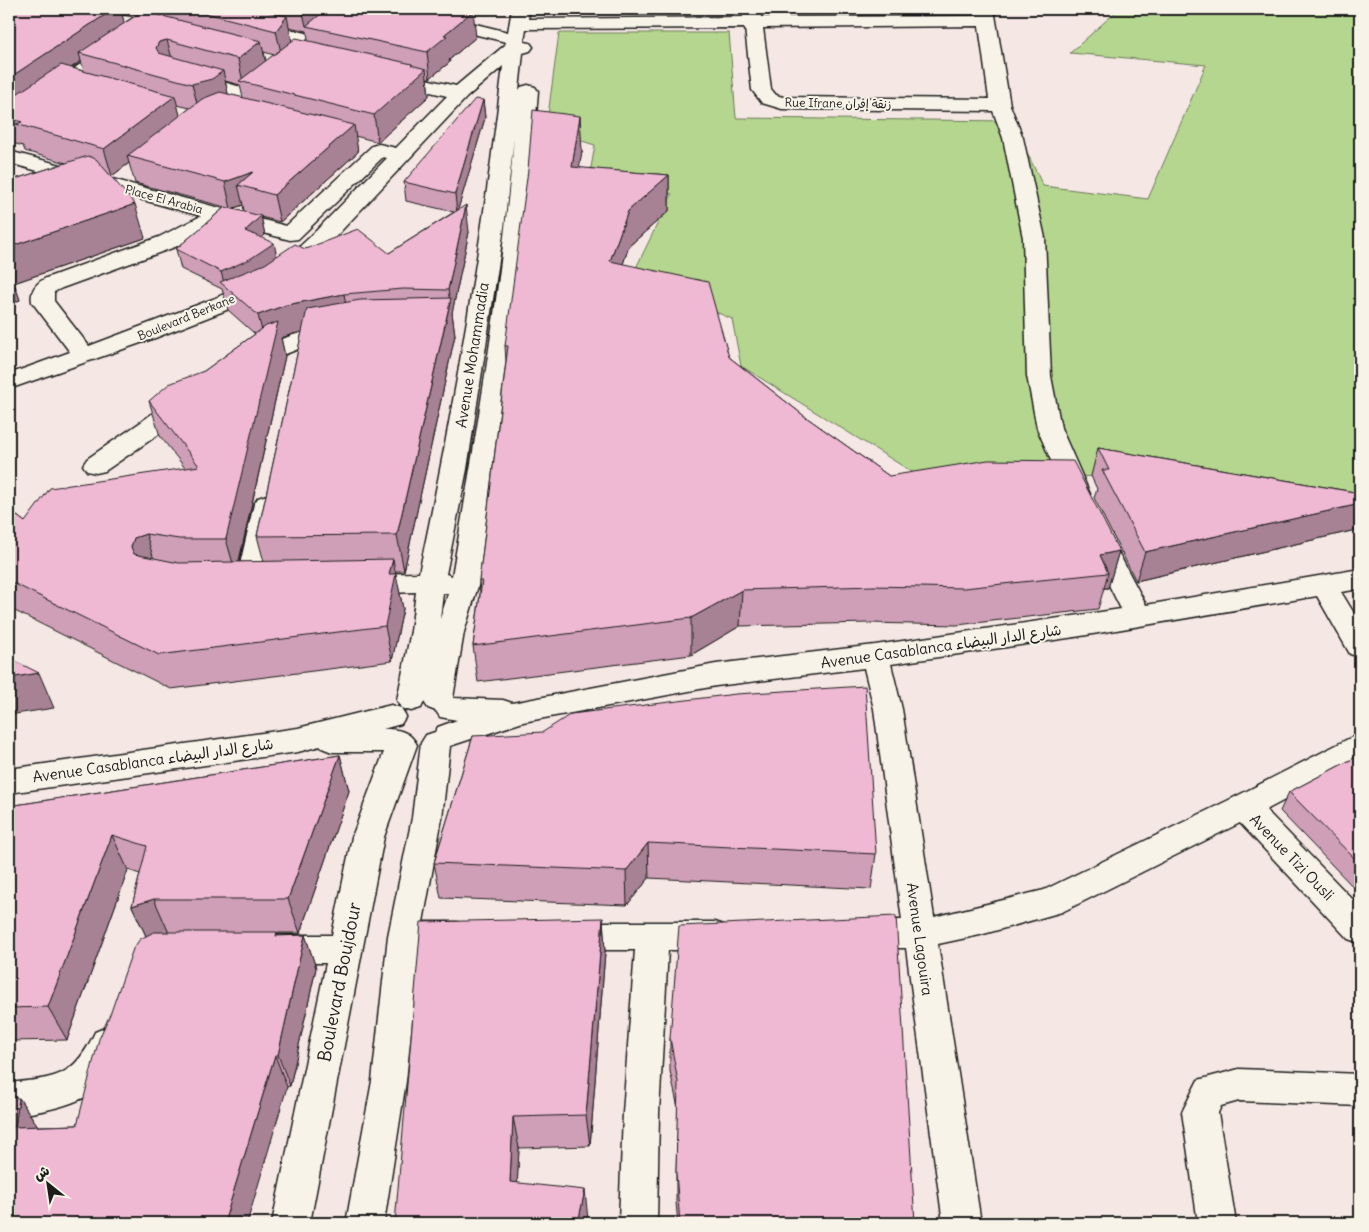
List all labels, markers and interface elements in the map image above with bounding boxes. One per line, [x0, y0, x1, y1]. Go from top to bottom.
street label: Rue Ifrane زنقة إفران [784, 95, 892, 112]
street label: Place El Arabia [123, 181, 205, 217]
street label: Avenue Mohammadia [451, 280, 493, 429]
street label: Boulevard Berkane [135, 291, 237, 343]
street label: Avenue Casablanca شارع الدار البيضاء [819, 620, 1063, 673]
street label: Avenue Casablanca شارع الدار البيضاء [31, 734, 275, 787]
street label: Avenue Tizi Ousli [1246, 810, 1338, 904]
street label: Avenue Lagouira [903, 881, 937, 997]
street label: Boulevard Boujdour [312, 900, 366, 1064]
north arrow [22, 1160, 72, 1210]
text: ش [30, 1161, 53, 1184]

